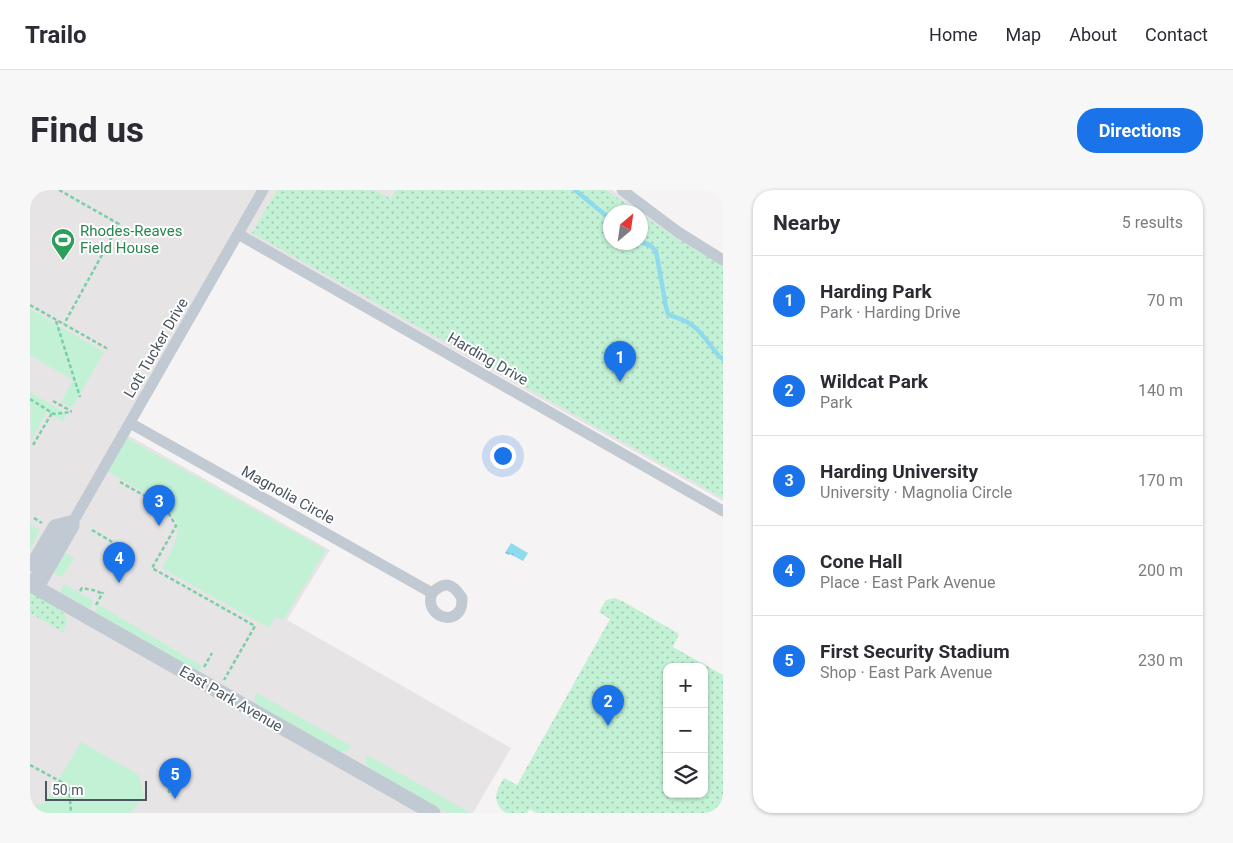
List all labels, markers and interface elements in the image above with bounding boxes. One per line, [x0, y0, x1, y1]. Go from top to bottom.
text: Trailo [25, 21, 87, 49]
text: Home [929, 24, 978, 45]
text: Map [1006, 24, 1041, 45]
text: About [1069, 24, 1117, 45]
text: Contact [1145, 24, 1208, 45]
button: Directions [1077, 108, 1203, 153]
text: Find us [30, 110, 144, 151]
north arrow [603, 205, 648, 250]
text: Nearby [773, 211, 840, 235]
text: 5 results [1122, 213, 1183, 232]
place label: Rhodes-Reaves Field House [80, 222, 182, 257]
sports icon: Rhodes-Reaves Field House [50, 227, 76, 261]
text: Harding Park [820, 280, 932, 303]
text: 1 [784, 291, 794, 310]
text: 70 m [1147, 291, 1183, 310]
street label: Lott Tucker Drive [120, 295, 192, 401]
text: Park · Harding Drive [820, 303, 960, 322]
street label: Harding Drive [445, 329, 532, 389]
pin: 1 [604, 341, 636, 382]
text: Wildcat Park [820, 370, 928, 393]
text: 2 [784, 381, 794, 400]
text: 140 m [1138, 381, 1183, 400]
text: Park [820, 393, 852, 412]
your location [490, 443, 516, 469]
text: Harding University [820, 460, 978, 483]
street label: Magnolia Circle [238, 462, 338, 528]
text: 3 [784, 471, 794, 490]
text: 170 m [1138, 471, 1183, 490]
text: University · Magnolia Circle [820, 483, 1012, 502]
pin: 3 [143, 485, 175, 526]
pin: 4 [103, 542, 135, 583]
text: Cone Hall [820, 550, 902, 573]
text: 4 [784, 561, 794, 580]
text: 200 m [1138, 561, 1183, 580]
text: Place · East Park Avenue [820, 573, 995, 592]
text: First Security Stadium [820, 640, 1010, 663]
text: 5 [784, 651, 794, 670]
text: 230 m [1138, 651, 1183, 670]
street label: East Park Avenue [176, 662, 286, 736]
map controls [663, 663, 708, 798]
button: + [663, 663, 708, 708]
text: Shop · East Park Avenue [820, 663, 992, 682]
pin: 2 [592, 685, 624, 726]
button: − [663, 708, 708, 753]
button: layers [663, 753, 708, 798]
pin: 5 [159, 758, 191, 799]
scale bar [45, 778, 148, 801]
text: 50 m [52, 782, 84, 798]

